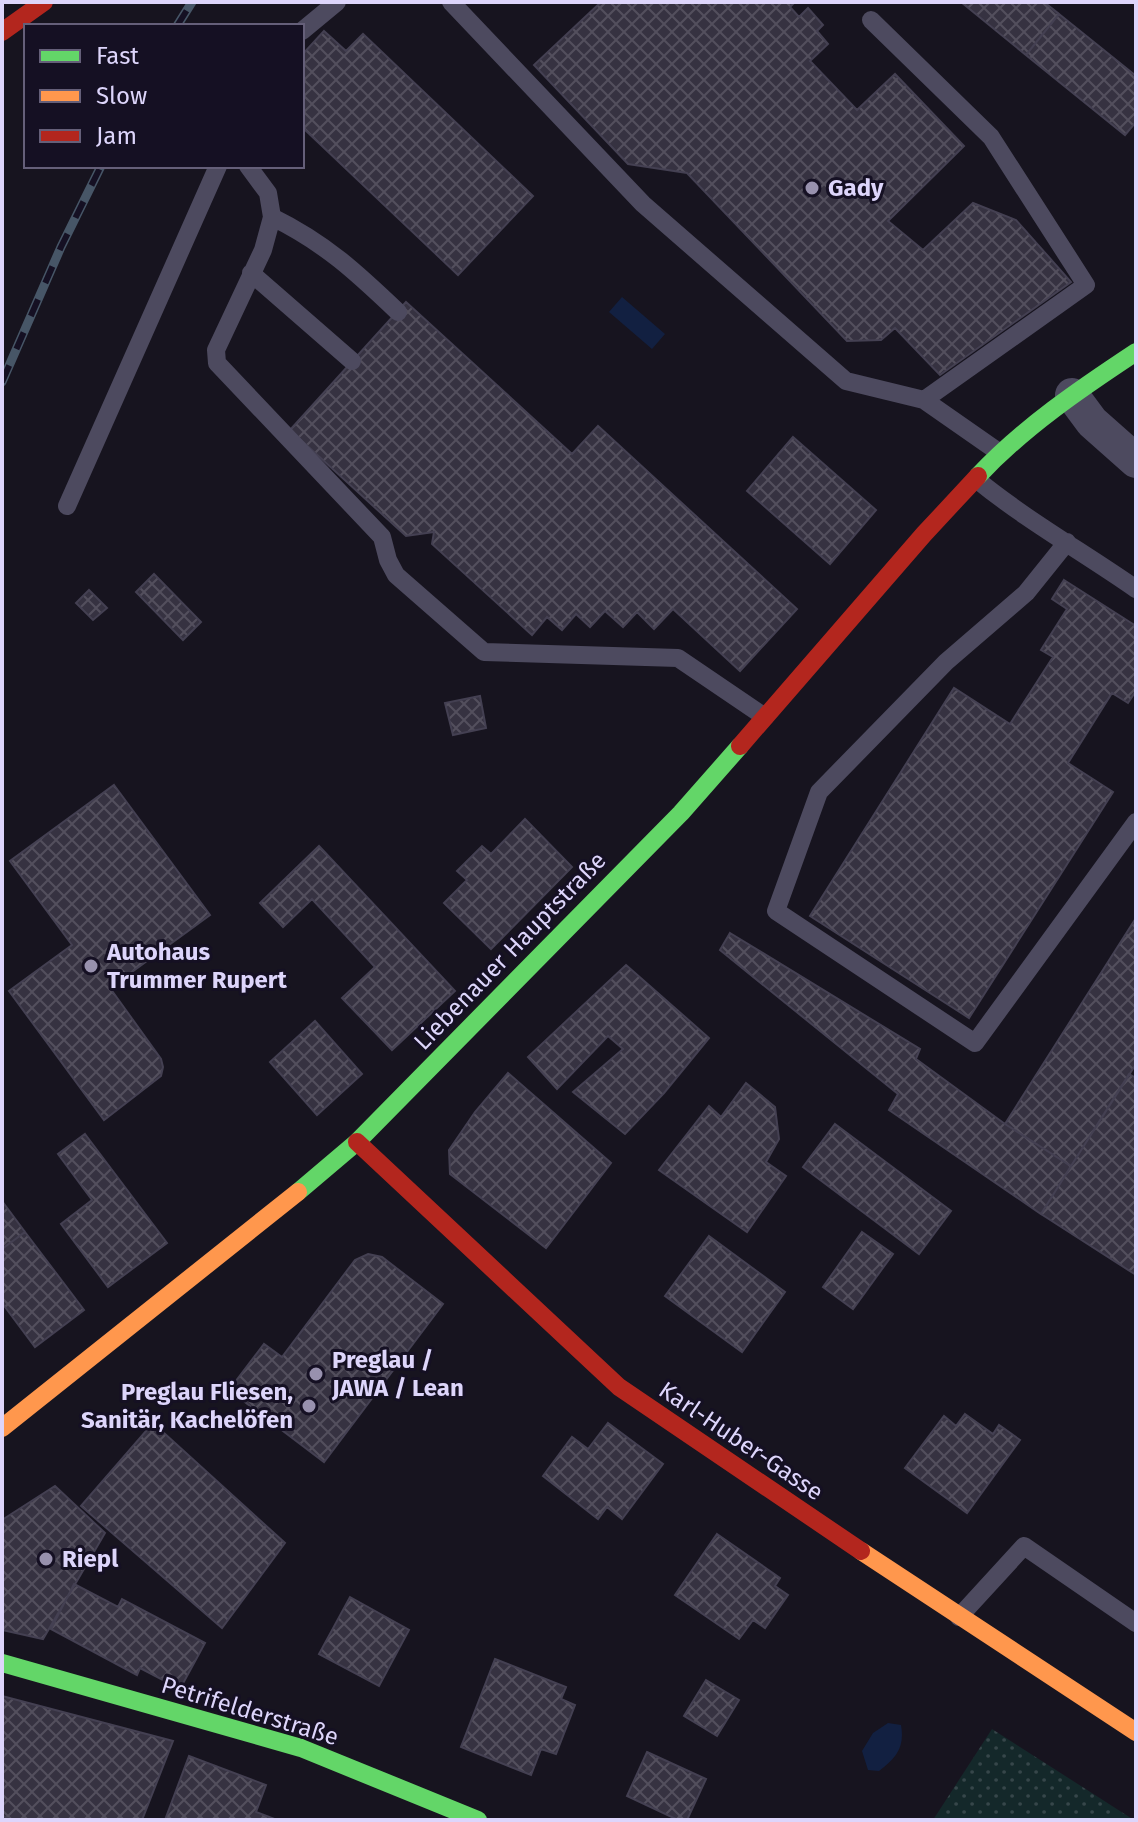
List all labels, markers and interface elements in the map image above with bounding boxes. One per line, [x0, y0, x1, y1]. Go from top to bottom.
legend [24, 24, 304, 168]
text: Fast [96, 42, 139, 70]
text: Slow [96, 82, 147, 110]
text: Jam [96, 122, 137, 150]
place label: Gady [828, 174, 884, 202]
marker: Gady [803, 179, 821, 197]
street label: Liebenauer Hauptstraße [408, 846, 612, 1056]
place label: Autohaus Trummer Rupert [106, 938, 287, 994]
marker: Autohaus Trummer Rupert [82, 957, 100, 975]
place label: Preglau / JAWA / Lean [331, 1346, 464, 1402]
marker: Preglau / JAWA / Lean [307, 1365, 325, 1383]
street label: Karl-Huber-Gasse [654, 1376, 828, 1506]
place label: Preglau Fliesen, Sanitär, Kachelöfen [81, 1378, 293, 1434]
marker: Preglau Fliesen, Sanitär, Kachelöfen [300, 1397, 318, 1415]
place label: Riepl [62, 1545, 119, 1573]
marker: Riepl [37, 1550, 55, 1568]
street label: Petrifelderstraße [158, 1671, 342, 1751]

